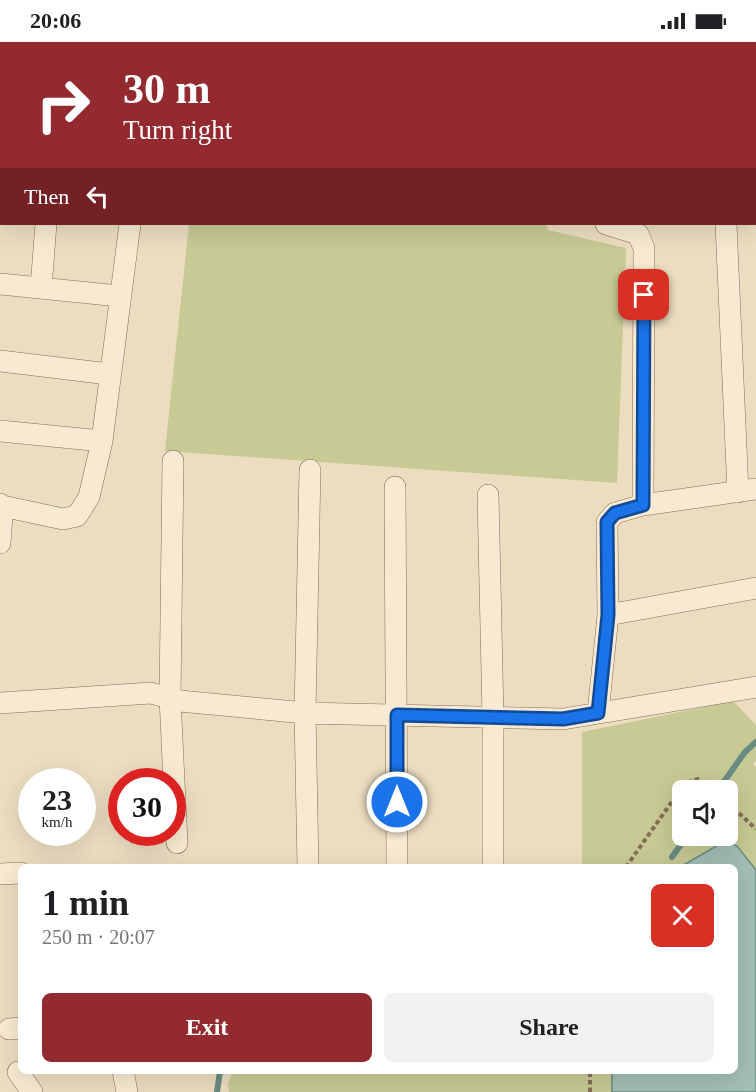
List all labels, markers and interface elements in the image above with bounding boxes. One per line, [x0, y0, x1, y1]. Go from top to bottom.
text: 20:06 [30, 8, 81, 33]
icon: right [24, 66, 102, 144]
text: 30 m [123, 66, 211, 112]
text: Turn right [123, 115, 232, 145]
icon: left [81, 180, 114, 213]
text: Then [24, 184, 69, 209]
pin [618, 269, 669, 320]
icon: arrive [627, 278, 660, 311]
speed limit sign: 30 [108, 768, 186, 846]
position arrow [365, 770, 429, 834]
map controls [672, 780, 738, 846]
button: sound [672, 780, 738, 846]
text: 23 [42, 783, 72, 816]
text: km/h [42, 814, 72, 830]
text: 1 min [42, 883, 129, 923]
button: close [651, 884, 714, 947]
text: 250 m · 20:07 [42, 926, 155, 948]
button: Exit [42, 993, 372, 1062]
button: Share [384, 993, 714, 1062]

